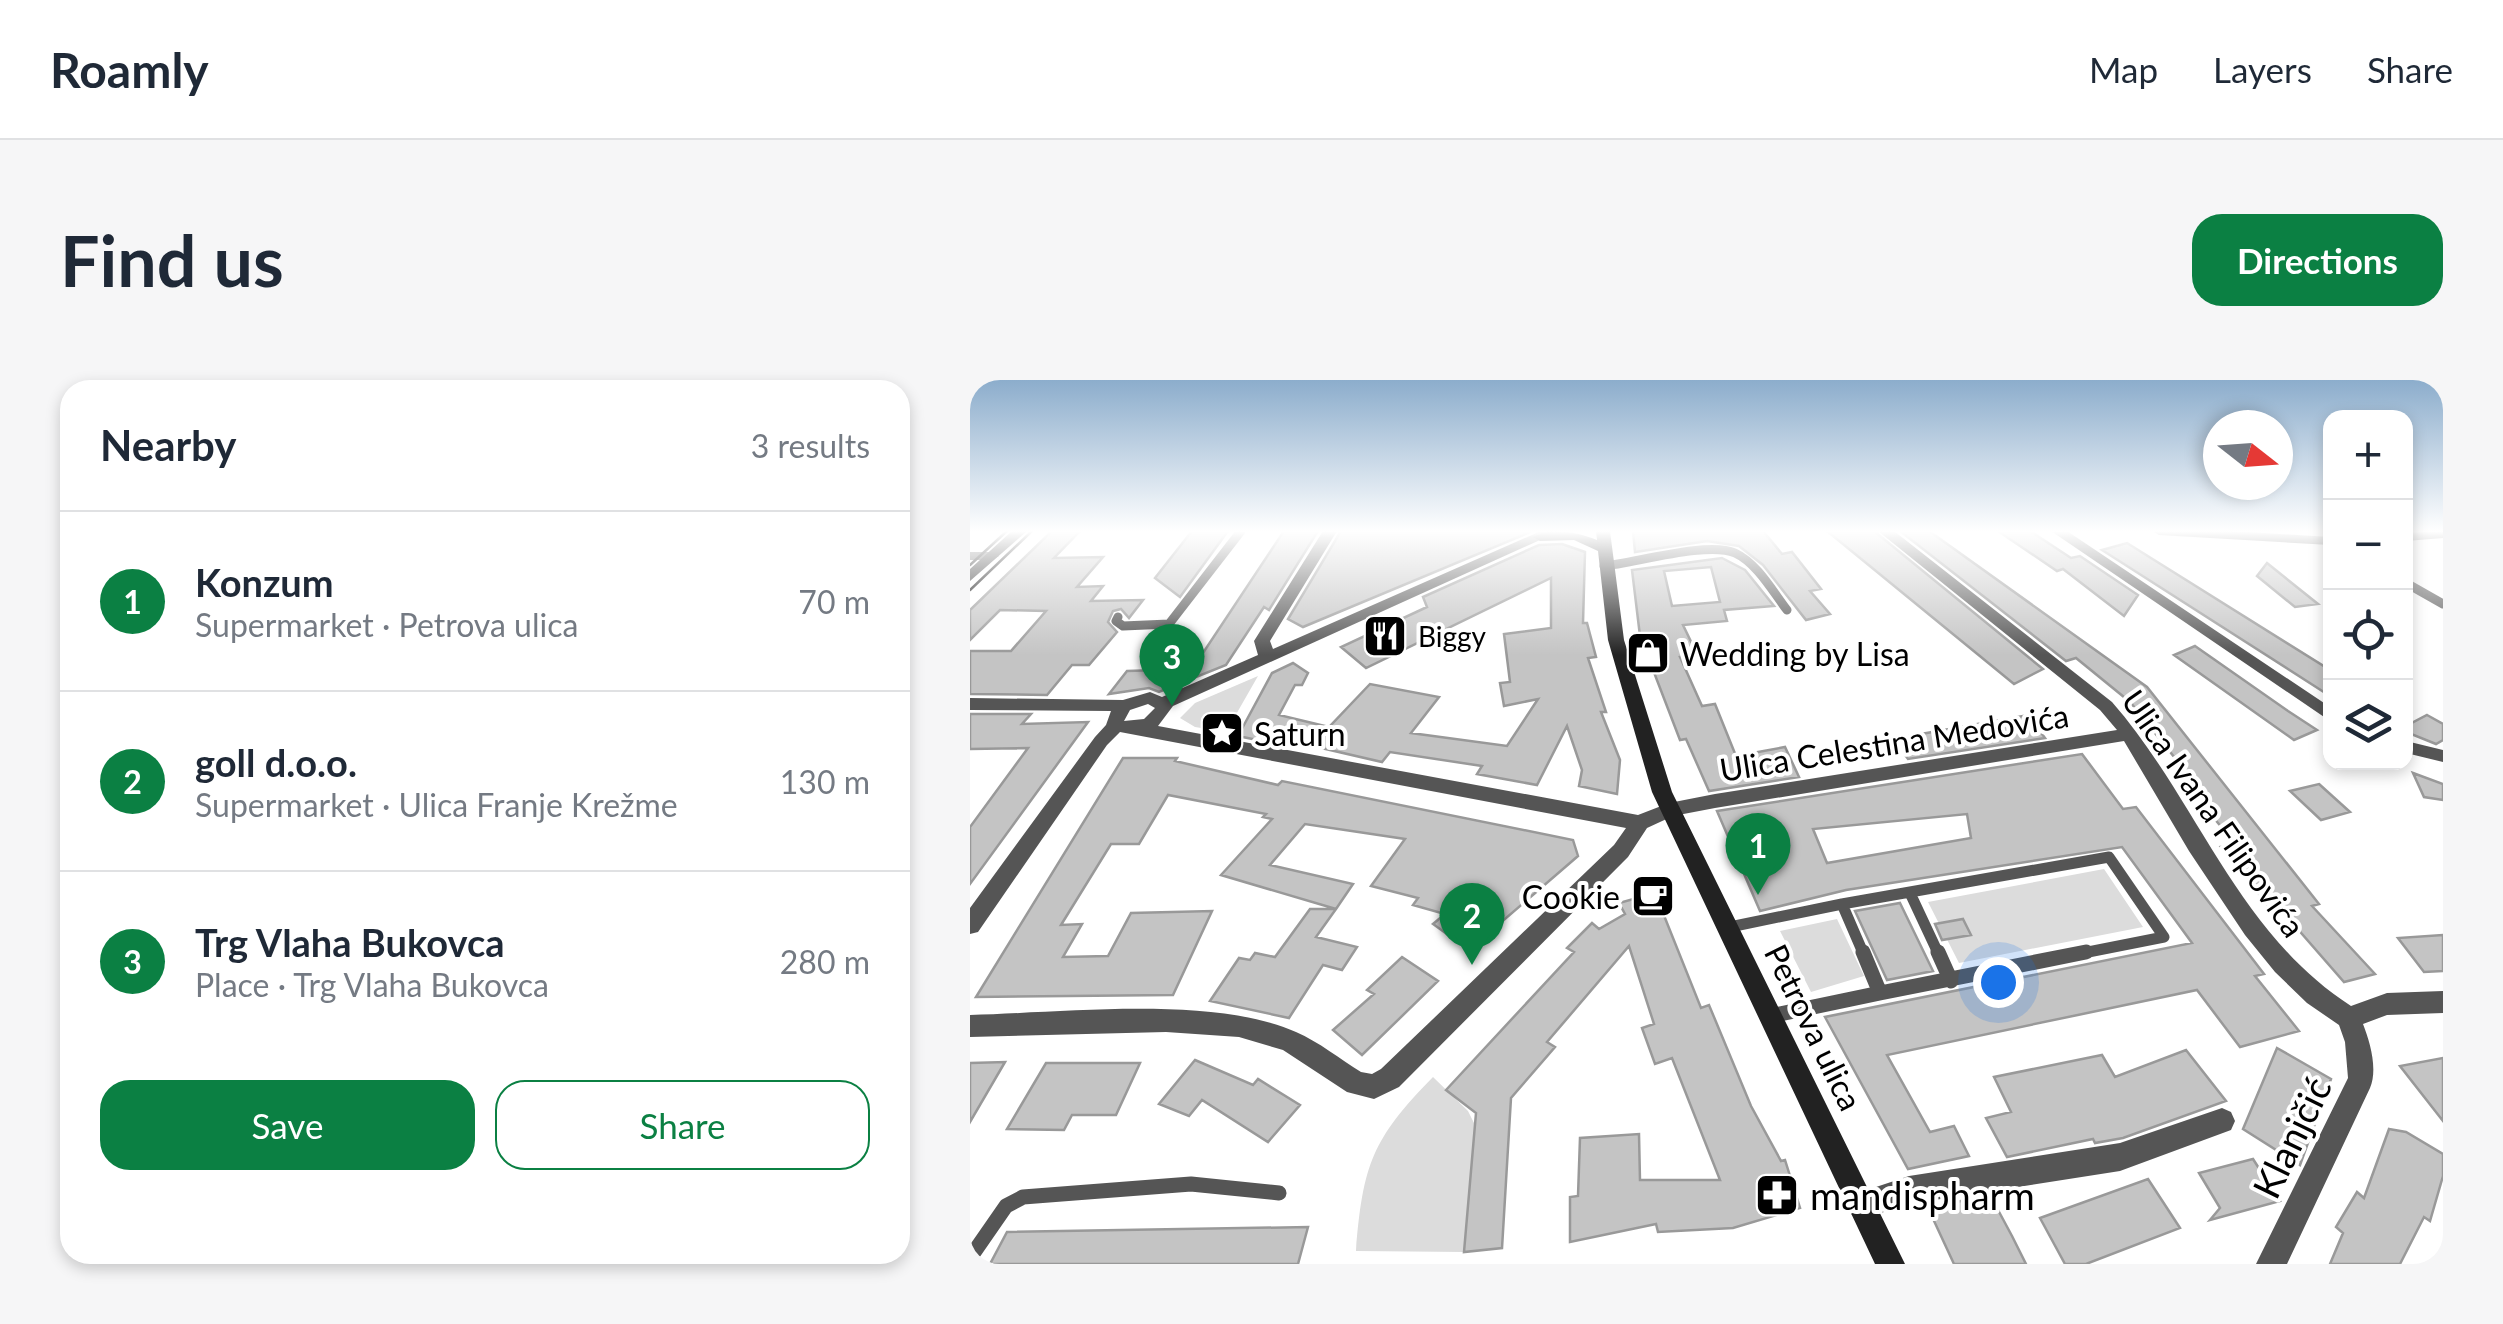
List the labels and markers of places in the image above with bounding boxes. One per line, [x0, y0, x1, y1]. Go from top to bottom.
restaurant icon: Biggy [1362, 613, 1408, 659]
place label: Biggy [1418, 619, 1487, 653]
pin: 3 [1140, 624, 1204, 706]
shop icon: Wedding by Lisa [1625, 630, 1671, 676]
place label: Wedding by Lisa [1680, 634, 1910, 673]
place icon: Saturn [1199, 710, 1245, 756]
place label: Saturn [1254, 714, 1346, 753]
pin: 1 [1726, 812, 1790, 895]
cafe icon: Cookie [1630, 873, 1676, 919]
place label: Cookie [1522, 877, 1620, 916]
pin: 2 [1440, 882, 1504, 965]
pharmacy icon: mandispharm [1754, 1172, 1800, 1218]
place label: mandispharm [1810, 1172, 2035, 1218]

